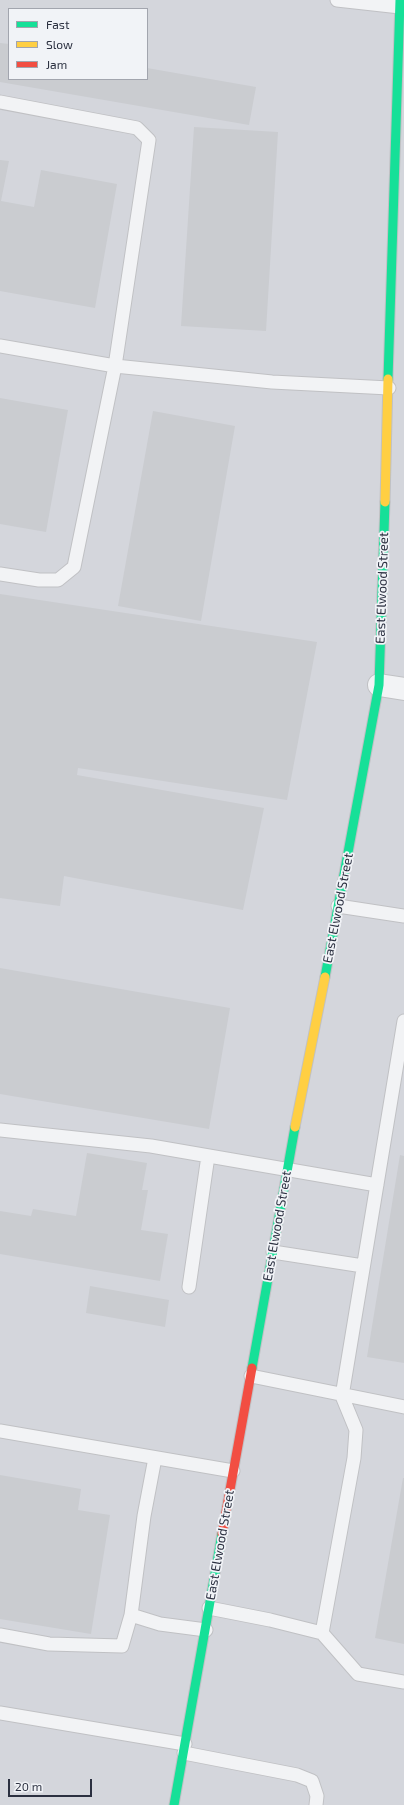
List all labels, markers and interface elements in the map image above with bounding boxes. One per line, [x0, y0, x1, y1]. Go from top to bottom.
legend [8, 8, 148, 80]
text: Fast [46, 17, 69, 31]
text: Slow [46, 37, 73, 51]
text: Jam [46, 57, 67, 71]
street label: East Elwood Street [372, 532, 392, 644]
street label: East Elwood Street [320, 852, 356, 964]
street label: East Elwood Street [260, 1170, 294, 1282]
street label: East Elwood Street [203, 1489, 237, 1601]
scale bar [10, 1771, 94, 1797]
text: 20 m [15, 1779, 42, 1793]

